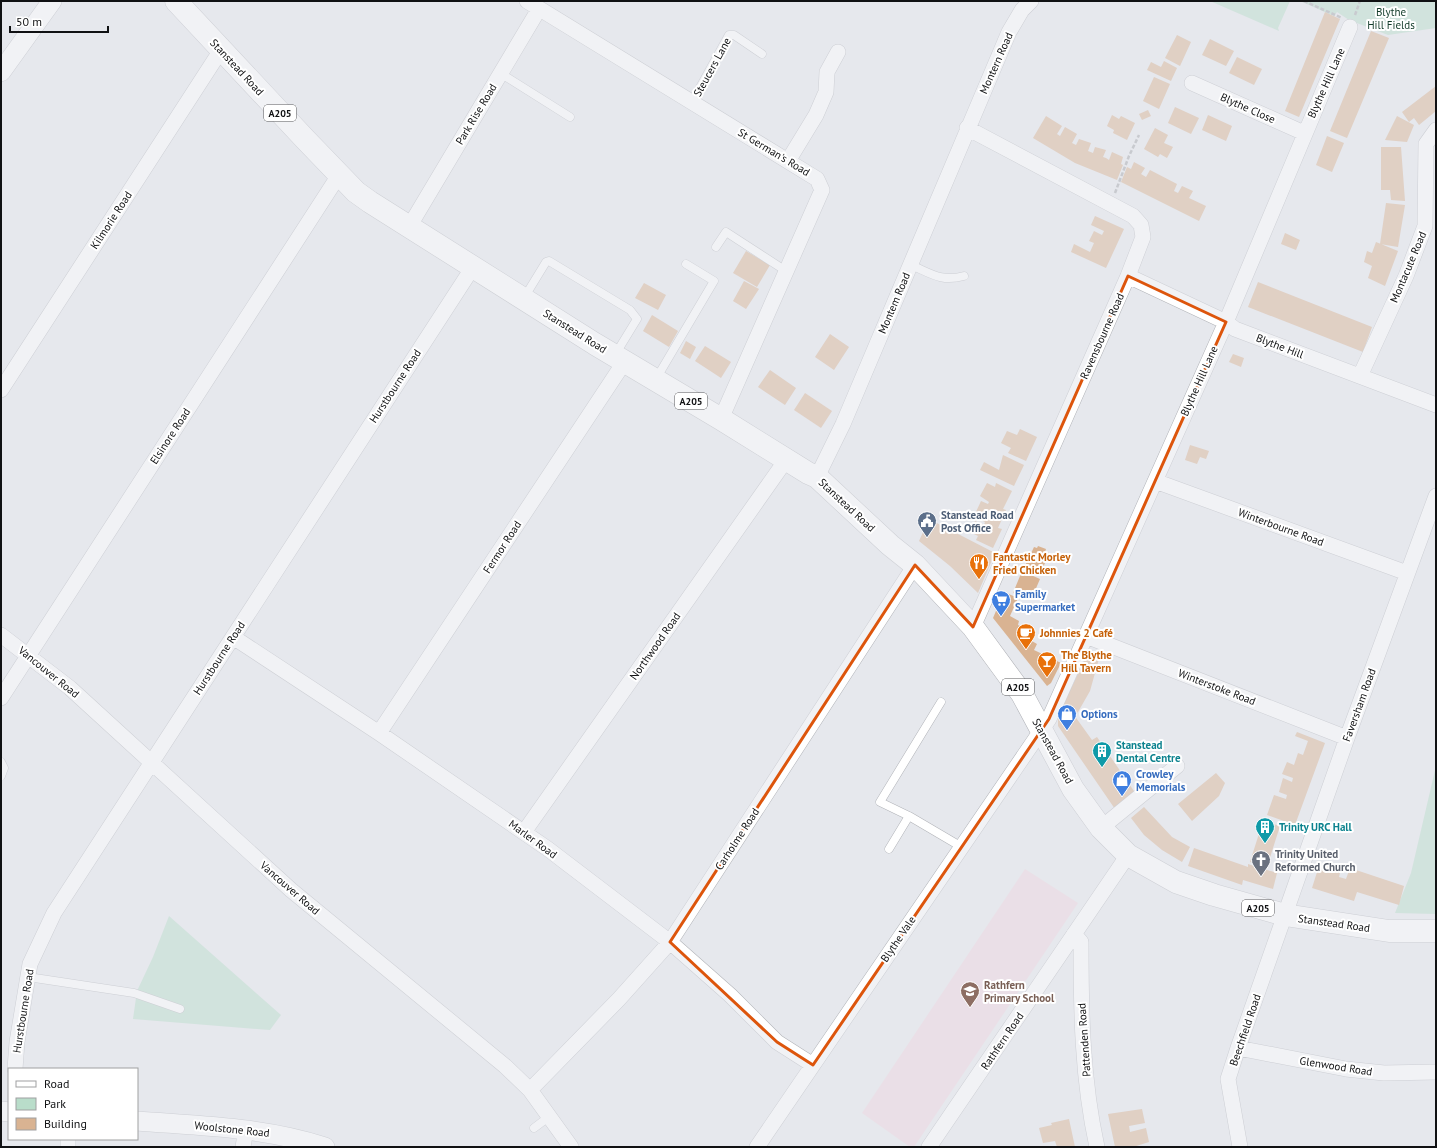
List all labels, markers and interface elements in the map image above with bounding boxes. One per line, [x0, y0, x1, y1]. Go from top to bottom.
park label: Blythe Hill Fields [1367, 5, 1415, 32]
scale bar [10, 8, 108, 34]
text: 50 m [16, 14, 42, 29]
street label: Montern Road [976, 30, 1016, 96]
street label: Steucers Lane [690, 35, 734, 99]
street label: Stanstead Road [207, 36, 267, 98]
street label: Blythe Hill Lane [1304, 45, 1348, 120]
street label: Park Rise Road [452, 81, 500, 147]
street label: Blythe Close [1218, 90, 1278, 126]
road number: A205 [264, 105, 296, 121]
street label: St German's Road [735, 125, 813, 179]
street label: Kilmorie Road [87, 188, 135, 252]
street label: Montacute Road [1387, 229, 1429, 305]
street label: Montem Road [875, 270, 913, 336]
street label: Ravensbourne Road [1077, 291, 1127, 381]
street label: Stanstead Road [541, 306, 610, 356]
street label: Blythe Hill [1254, 331, 1306, 362]
street label: Blythe Hill Lane [1177, 343, 1221, 418]
street label: Hurstbourne Road [366, 347, 424, 425]
road number: A205 [675, 393, 707, 409]
street label: Elsinore Road [147, 405, 193, 467]
street label: Stanstead Road [816, 475, 878, 535]
street label: Winterbourne Road [1236, 505, 1326, 549]
place label: Stanstead Road Post Office [941, 508, 1014, 535]
public building icon: Stanstead Road Post Office [916, 510, 938, 538]
street label: Fermor Road [480, 518, 524, 576]
place label: Fantastic Morley Fried Chicken [993, 550, 1071, 577]
restaurant icon: Fantastic Morley Fried Chicken [968, 552, 990, 580]
place label: Family Supermarket [1015, 587, 1075, 614]
supermarket icon: Family Supermarket [990, 589, 1012, 617]
street label: Northwood Road [627, 610, 683, 682]
street label: Hurstbourne Road [190, 619, 248, 697]
cafe icon: Johnnies 2 Café [1015, 622, 1037, 650]
place label: Johnnies 2 Café [1039, 626, 1113, 640]
street label: Vancouver Road [15, 643, 82, 701]
place label: The Blythe Hill Tavern [1061, 648, 1112, 675]
bar icon: The Blythe Hill Tavern [1036, 650, 1058, 678]
street label: Winterstoke Road [1176, 666, 1258, 708]
street label: Faversham Road [1339, 666, 1379, 744]
road number: A205 [1002, 679, 1034, 695]
shop icon: Options [1056, 703, 1078, 731]
place label: Options [1081, 707, 1118, 721]
street label: Stanstead Road [1029, 716, 1077, 786]
place label: Stanstead Dental Centre [1116, 738, 1181, 765]
building icon: Stanstead Dental Centre [1091, 740, 1113, 768]
place label: Crowley Memorials [1136, 767, 1186, 794]
shop icon: Crowley Memorials [1111, 769, 1133, 797]
street label: Carholme Road [712, 805, 762, 873]
building icon: Trinity URC Hall [1254, 816, 1276, 844]
street label: Marler Road [506, 817, 560, 861]
place label: Trinity URC Hall [1279, 820, 1353, 834]
place label: Trinity United Reformed Church [1275, 847, 1356, 874]
church icon: Trinity United Reformed Church [1250, 849, 1272, 877]
street label: Vancouver Road [257, 858, 323, 918]
road number: A205 [1242, 900, 1274, 916]
street label: Stanstead Road [1297, 911, 1371, 935]
street label: Blythe Vale [877, 913, 919, 965]
street label: Hurstbourne Road [9, 968, 37, 1054]
place label: Rathfern Primary School [984, 978, 1055, 1005]
school or university icon: Rathfern Primary School [959, 980, 981, 1008]
street label: Beechfield Road [1226, 992, 1264, 1068]
street label: Pattenden Road [1074, 1003, 1094, 1077]
street label: Rathfern Road [978, 1009, 1026, 1073]
street label: Glenwood Road [1299, 1053, 1373, 1079]
legend [8, 1068, 138, 1140]
text: Road [44, 1076, 69, 1091]
text: Park [44, 1096, 66, 1111]
text: Building [44, 1116, 87, 1131]
street label: Woolstone Road [194, 1118, 270, 1140]

